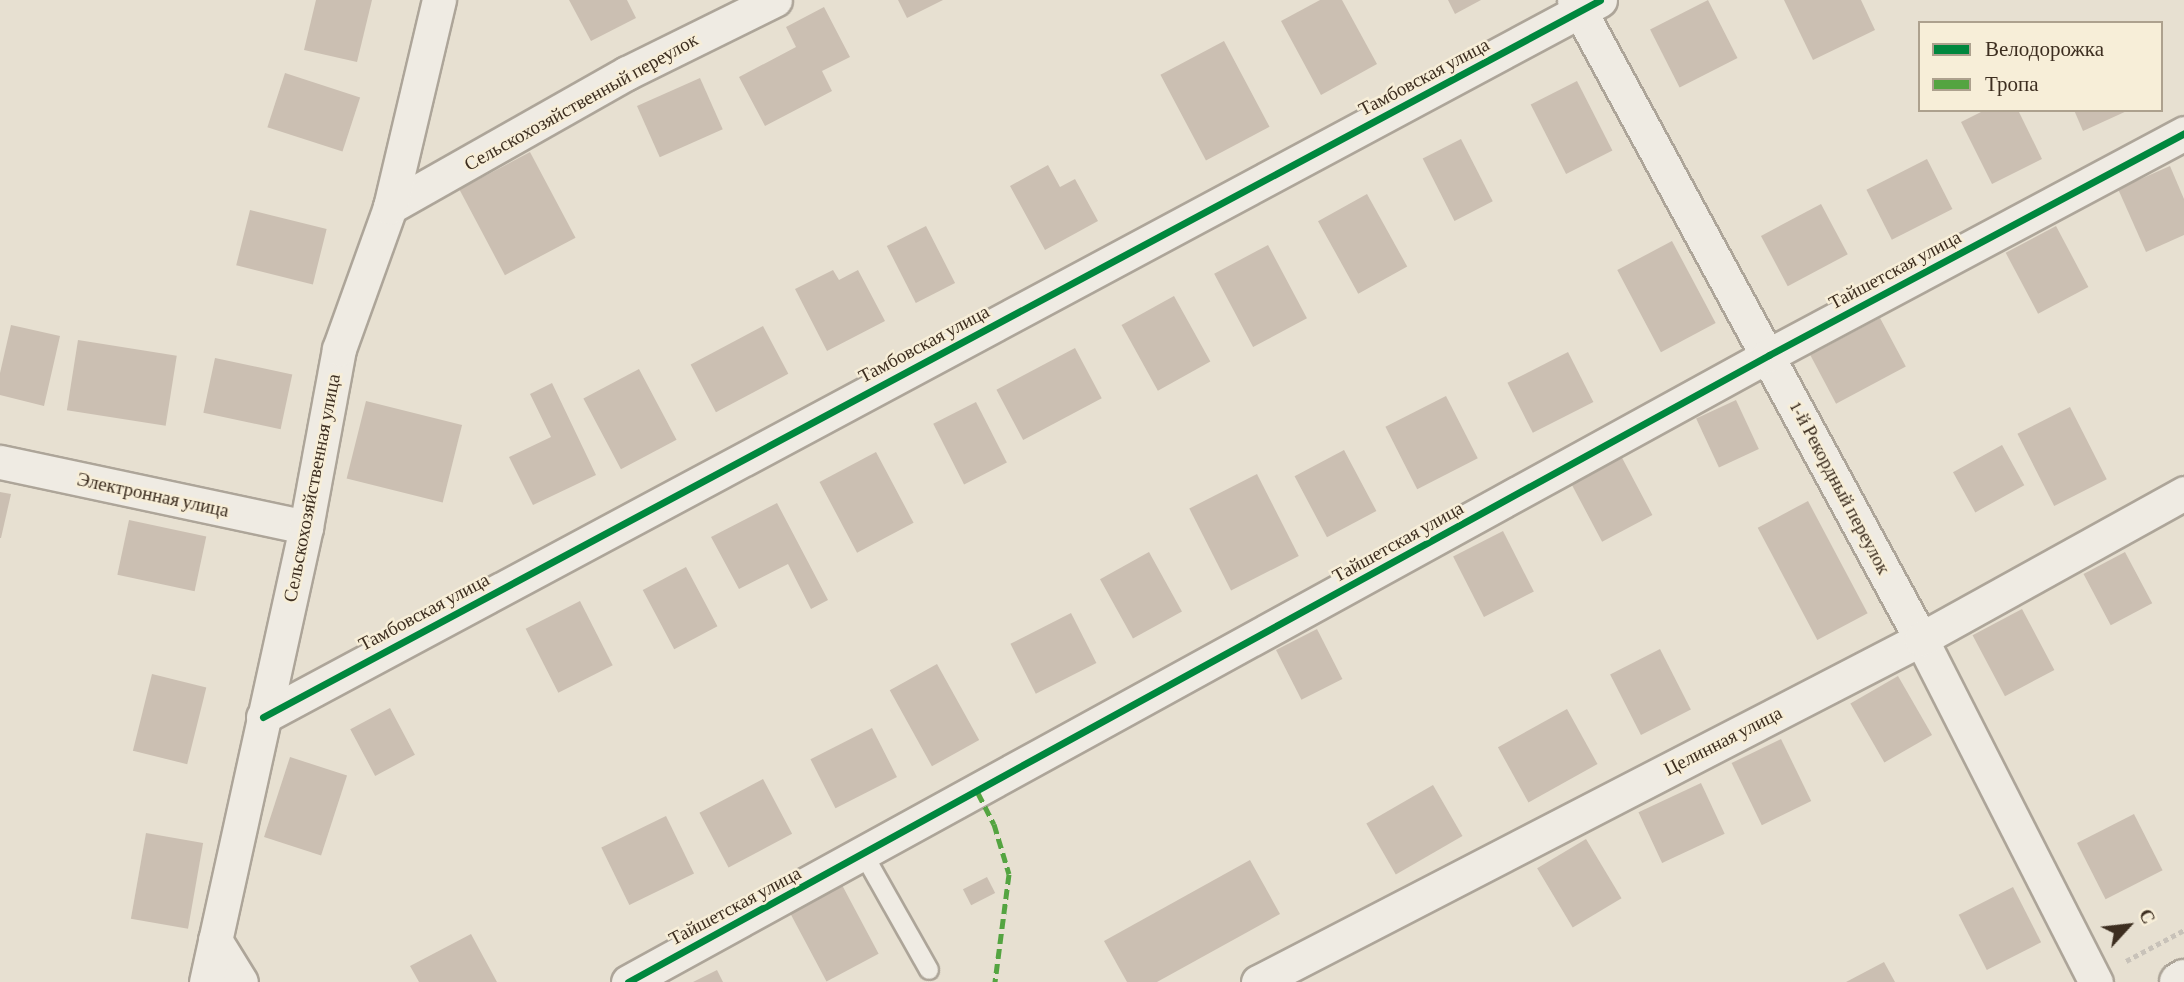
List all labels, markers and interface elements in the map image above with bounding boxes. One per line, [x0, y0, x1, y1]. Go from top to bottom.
legend [1918, 21, 2163, 112]
street label: Сельскохозяйственный переулок [460, 28, 702, 176]
street label: Тамбовская улица [1355, 33, 1493, 121]
text: Велодорожка [1985, 37, 2104, 61]
text: Тропа [1985, 72, 2039, 96]
street label: Тайшетская улица [1825, 226, 1965, 314]
street label: Тамбовская улица [855, 300, 993, 388]
street label: Сельскохозяйственная улица [279, 372, 345, 604]
street label: 1-й Рекордный переулок [1785, 398, 1895, 578]
street label: Электронная улица [75, 468, 231, 522]
street label: Тайшетская улица [1328, 497, 1468, 587]
street label: Тамбовская улица [355, 568, 493, 656]
street label: Целинная улица [1660, 701, 1786, 781]
street label: Тайшетская улица [665, 862, 805, 950]
north arrow [2093, 891, 2163, 961]
text: С [2135, 905, 2160, 927]

